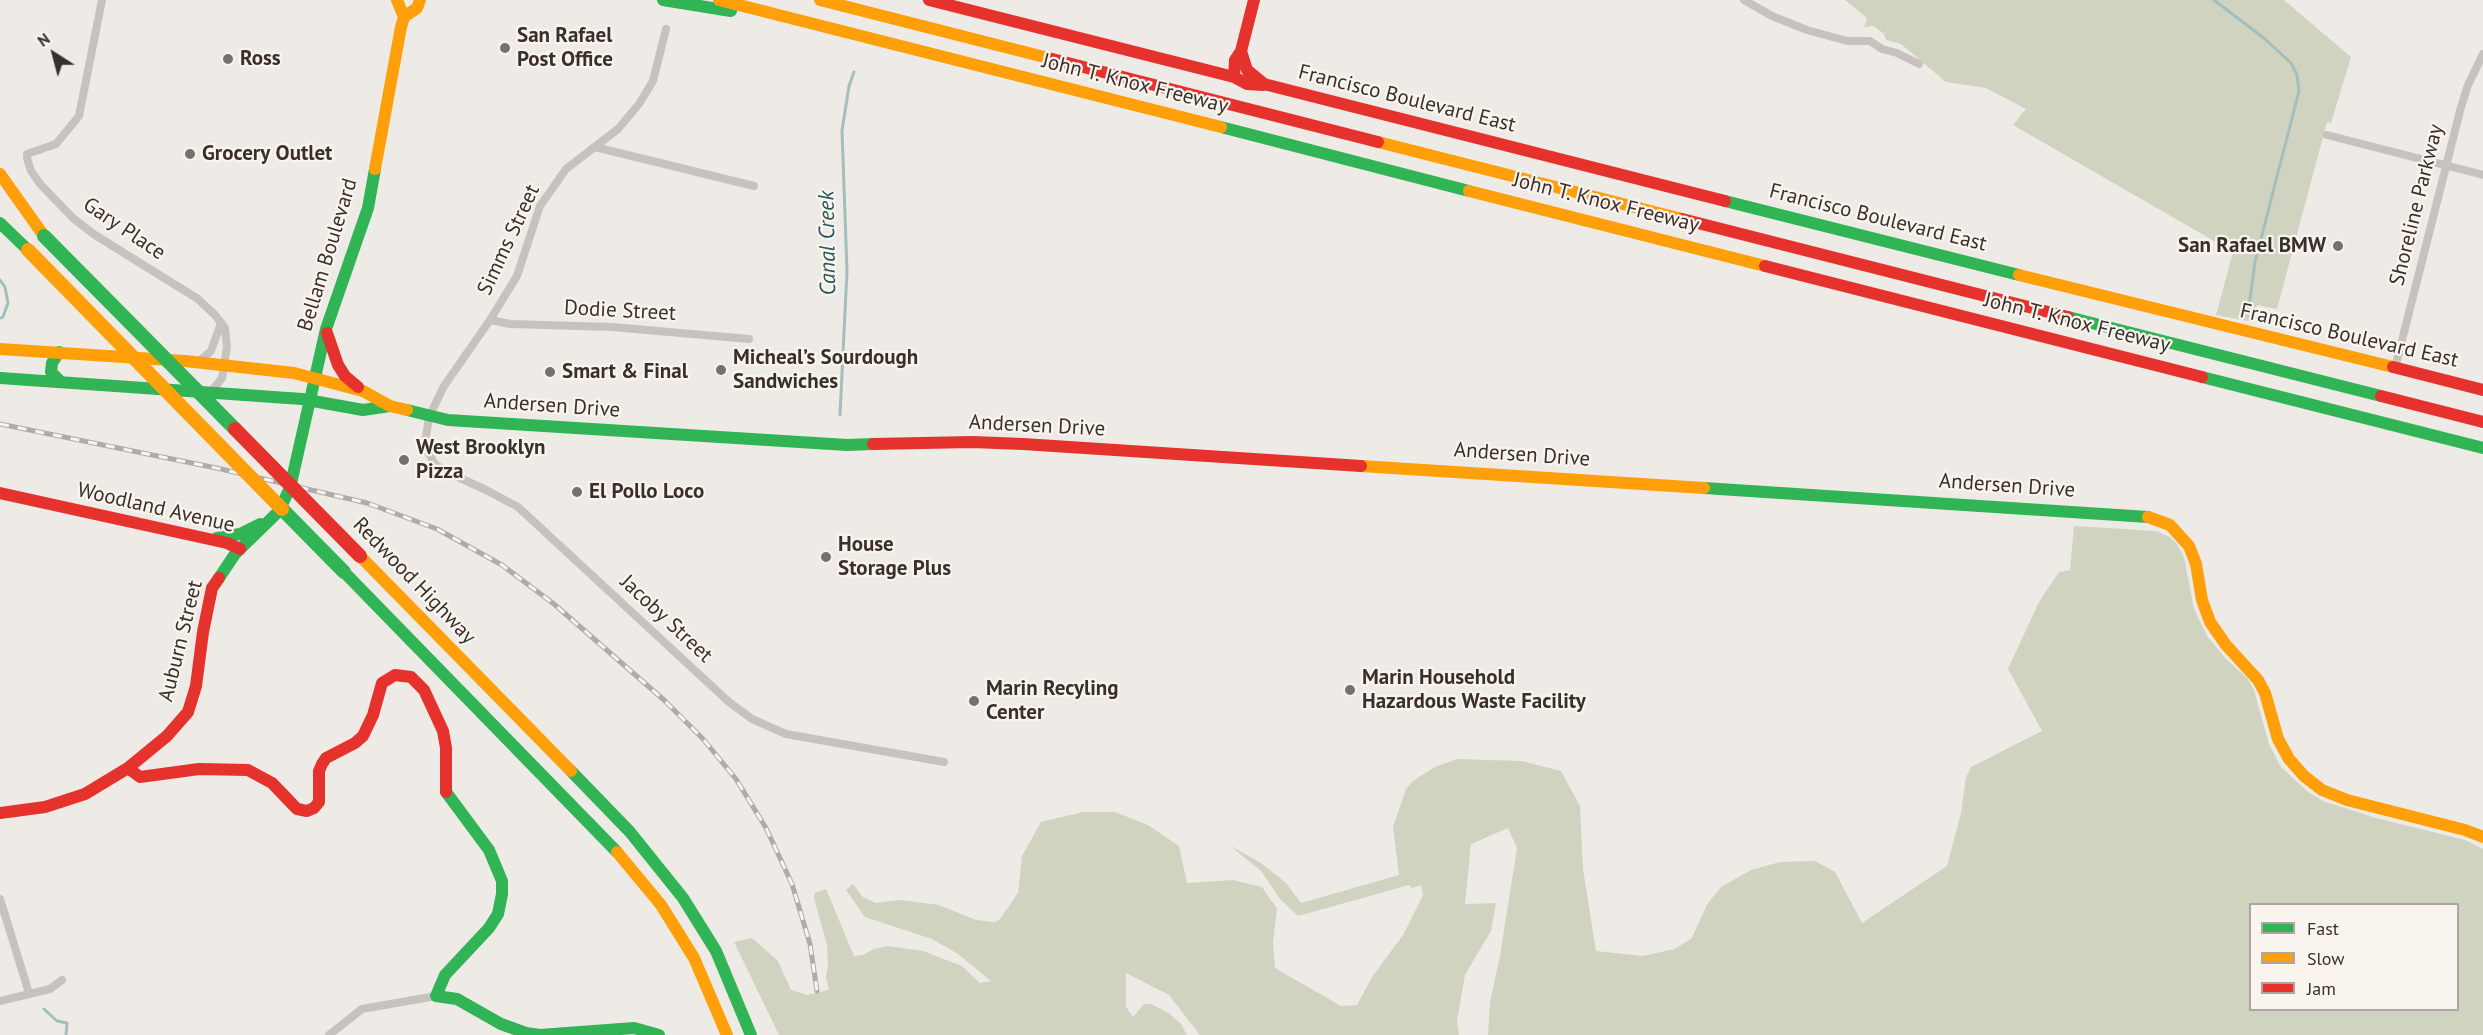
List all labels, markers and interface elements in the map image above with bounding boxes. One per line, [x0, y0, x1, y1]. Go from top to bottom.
place label: San Rafael Post Office [517, 23, 613, 73]
north arrow [24, 24, 84, 84]
text: N [33, 28, 54, 51]
marker: San Rafael Post Office [498, 41, 512, 55]
place label: Ross [240, 46, 281, 72]
street label: John T. Knox Freeway [1039, 49, 1231, 119]
marker: Ross [221, 52, 235, 66]
street label: Francisco Boulevard East [1296, 60, 1518, 138]
street label: Shoreline Parkway [2385, 122, 2449, 288]
place label: Grocery Outlet [202, 141, 332, 167]
marker: Grocery Outlet [183, 147, 197, 161]
street label: John T. Knox Freeway [1510, 168, 1702, 238]
street label: Bellam Boulevard [293, 176, 363, 334]
street label: Francisco Boulevard East [1767, 179, 1989, 257]
street label: Simms Street [472, 181, 546, 299]
water label: Canal Creek [814, 190, 842, 296]
street label: Gary Place [78, 192, 170, 266]
place label: San Rafael BMW [2178, 233, 2326, 259]
marker: San Rafael BMW [2331, 239, 2345, 253]
street label: John T. Knox Freeway [1981, 288, 2173, 358]
street label: Dodie Street [564, 295, 676, 327]
street label: Francisco Boulevard East [2237, 299, 2461, 373]
place label: Micheal’s Sourdough Sandwiches [733, 345, 918, 395]
place label: Smart & Final [562, 359, 688, 385]
marker: Micheal’s Sourdough Sandwiches [714, 363, 728, 377]
marker: Smart & Final [543, 365, 557, 379]
street label: Andersen Drive [483, 389, 621, 423]
street label: Andersen Drive [968, 410, 1106, 442]
place label: West Brooklyn Pizza [416, 435, 545, 485]
street label: Andersen Drive [1453, 438, 1591, 472]
marker: West Brooklyn Pizza [397, 453, 411, 467]
street label: Andersen Drive [1938, 469, 2076, 503]
street label: Woodland Avenue [75, 478, 237, 538]
place label: El Pollo Loco [589, 479, 704, 505]
marker: El Pollo Loco [570, 485, 584, 499]
street label: Redwood Highway [347, 512, 481, 650]
place label: House Storage Plus [838, 532, 951, 582]
marker: House Storage Plus [819, 550, 833, 564]
street label: Jacoby Street [615, 570, 717, 668]
street label: Auburn Street [154, 578, 208, 704]
place label: Marin Household Hazardous Waste Facility [1362, 665, 1586, 715]
place label: Marin Recyling Center [986, 676, 1118, 726]
marker: Marin Household Hazardous Waste Facility [1343, 683, 1357, 697]
marker: Marin Recyling Center [967, 694, 981, 708]
legend [2249, 903, 2459, 1011]
text: Fast [2307, 917, 2339, 940]
text: Slow [2307, 947, 2345, 970]
text: Jam [2307, 977, 2336, 1000]

